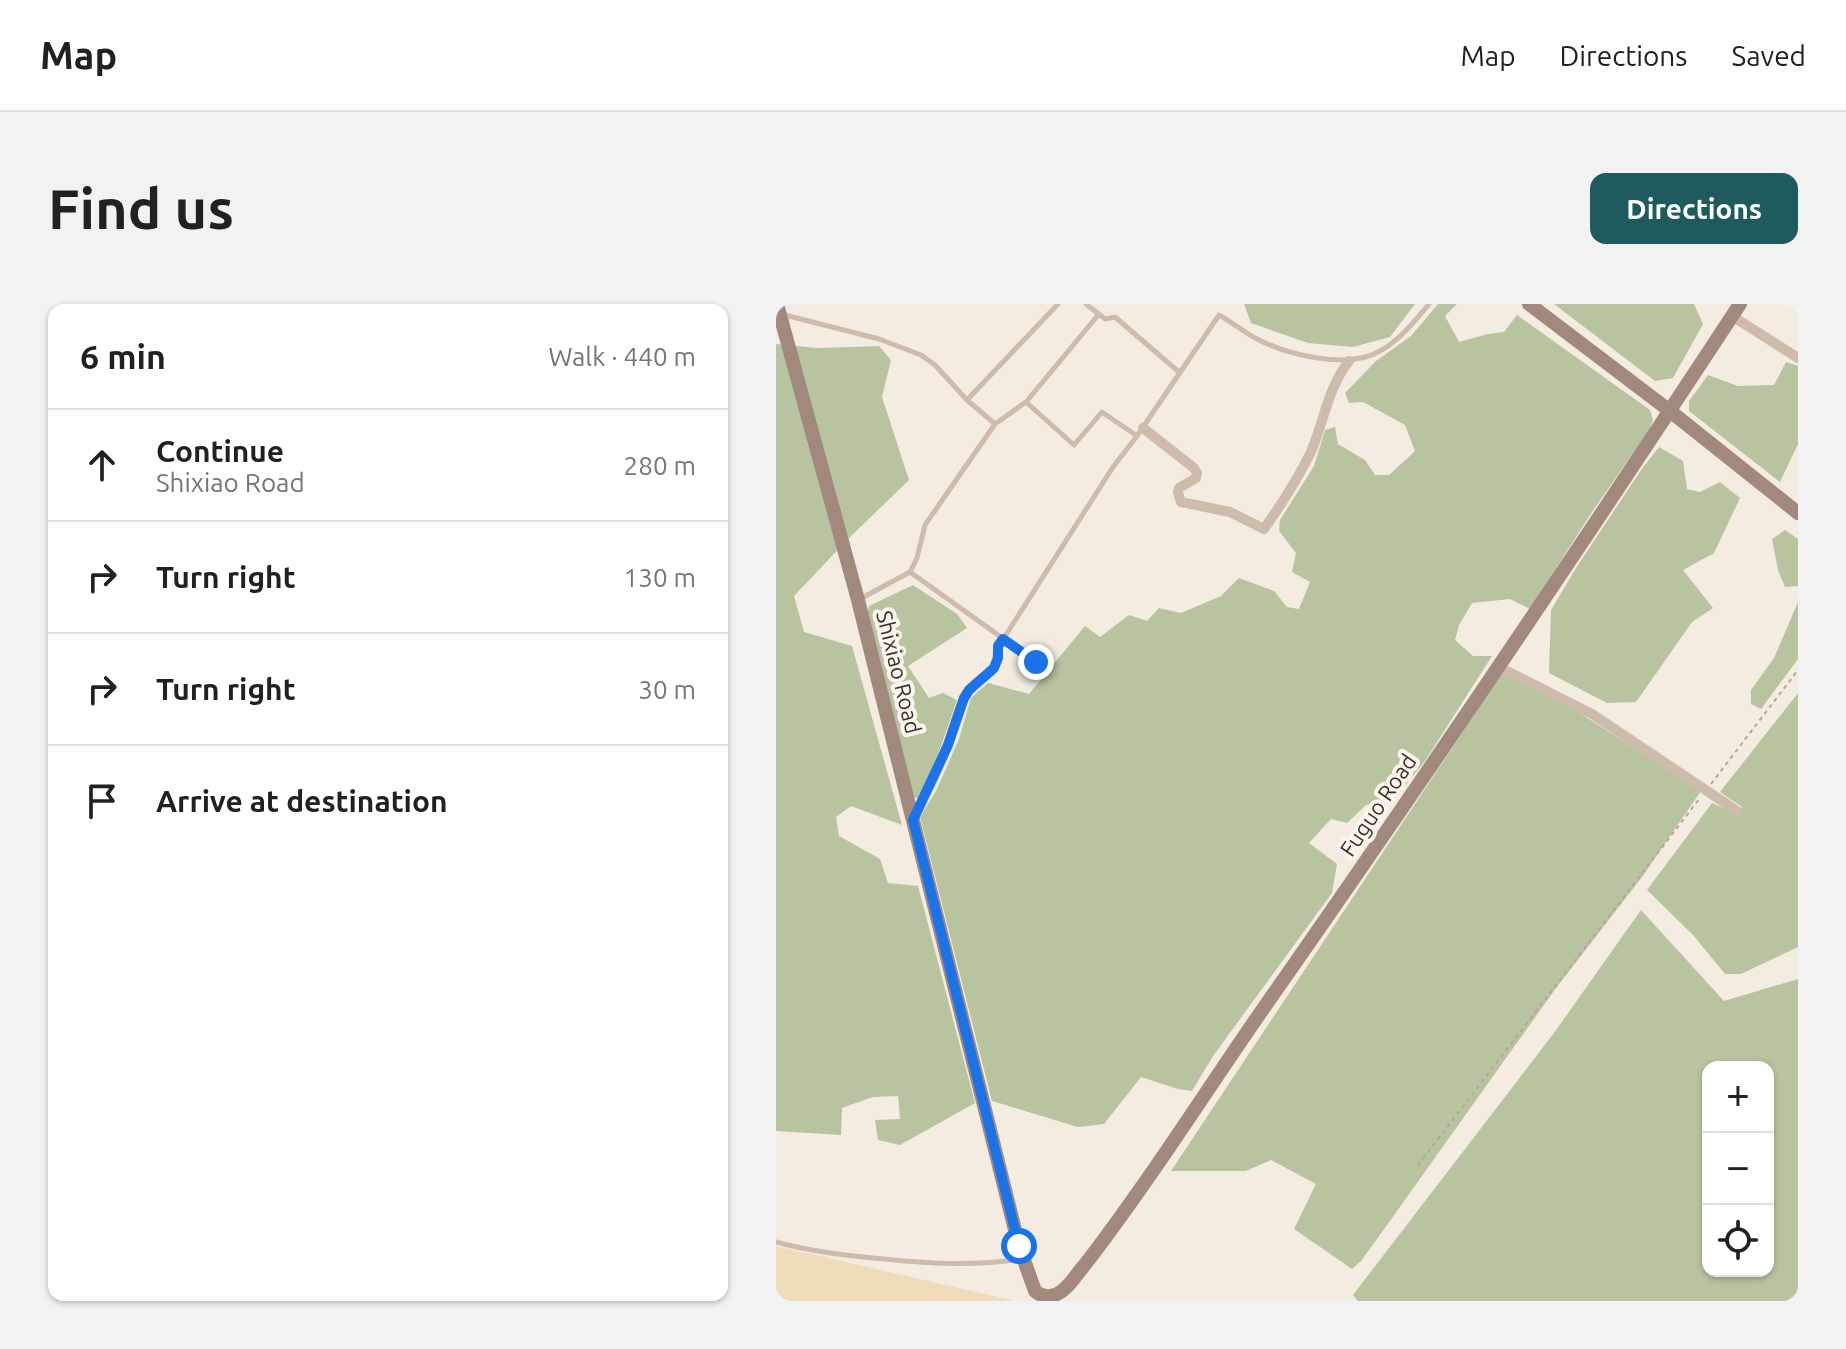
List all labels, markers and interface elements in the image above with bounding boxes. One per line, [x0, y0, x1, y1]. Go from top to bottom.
text: Map [40, 34, 117, 76]
text: Map [1460, 40, 1516, 71]
text: Directions [1560, 40, 1687, 71]
text: Saved [1731, 40, 1806, 71]
button: Directions [1590, 173, 1798, 244]
text: Find us [48, 177, 234, 240]
text: 6 min [80, 337, 166, 375]
text: Walk · 440 m [548, 342, 696, 371]
text: Continue [156, 434, 284, 468]
icon: ahead [80, 443, 124, 487]
text: 280 m [624, 451, 696, 480]
text: Shixiao Road [156, 468, 305, 497]
icon: right [80, 555, 124, 599]
text: Turn right [156, 560, 296, 594]
text: 130 m [624, 563, 696, 592]
street label: Shixiao Road [872, 608, 927, 736]
route end [1018, 644, 1054, 680]
icon: right [80, 667, 124, 711]
text: Turn right [156, 672, 296, 706]
text: 30 m [638, 675, 696, 704]
street label: Fuguo Road [1334, 749, 1421, 860]
icon: arrive [80, 779, 124, 823]
text: Arrive at destination [156, 784, 448, 818]
map controls [1702, 1061, 1774, 1277]
button: + [1702, 1061, 1774, 1133]
button: − [1702, 1133, 1774, 1205]
button: locate [1702, 1205, 1774, 1277]
route start [1001, 1228, 1037, 1264]

